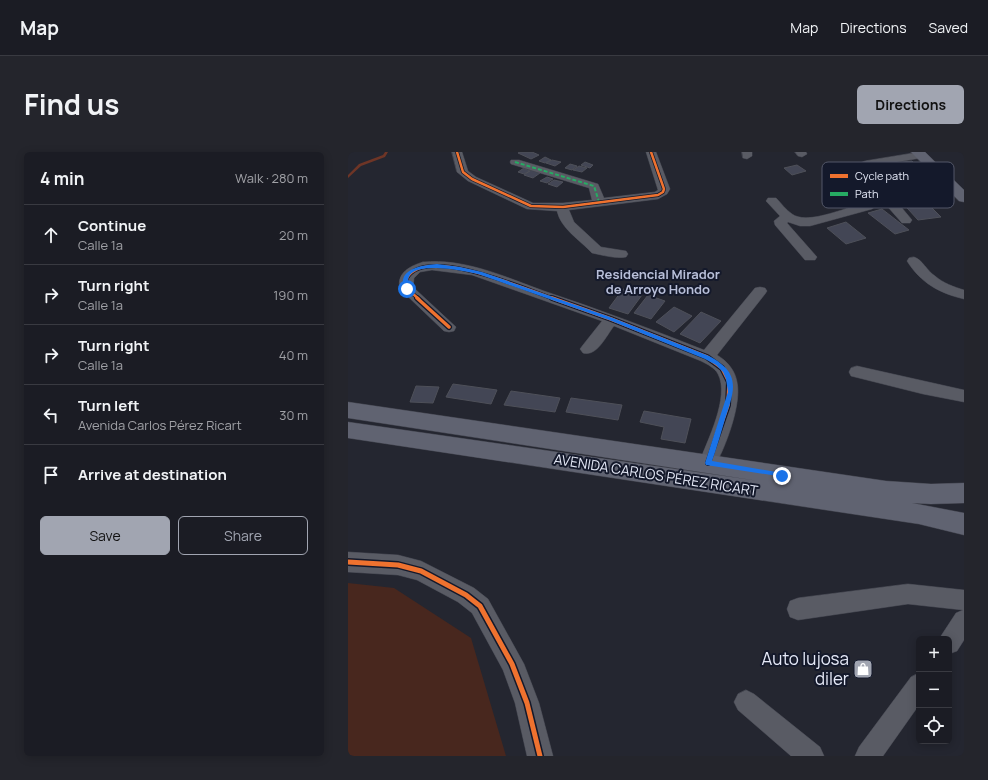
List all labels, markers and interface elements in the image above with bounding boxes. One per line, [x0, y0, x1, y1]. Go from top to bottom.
text: Map [20, 15, 59, 41]
text: Map [790, 18, 818, 37]
text: Directions [840, 18, 907, 37]
text: Saved [929, 18, 968, 37]
text: Find us [24, 85, 119, 123]
button: Directions [857, 85, 964, 124]
legend [822, 162, 954, 208]
text: 4 min [40, 167, 84, 190]
text: Cycle path [855, 168, 909, 183]
text: Walk · 280 m [235, 169, 308, 187]
text: Path [855, 186, 878, 201]
text: Continue [78, 215, 146, 236]
icon: ahead [40, 224, 62, 246]
text: 20 m [279, 226, 308, 244]
text: Calle 1a [78, 236, 123, 254]
district label: Residencial Mirador de Arroyo Hondo [596, 265, 720, 298]
text: Turn right [78, 275, 149, 296]
route start [398, 280, 416, 298]
icon: right [40, 284, 62, 306]
text: 190 m [273, 286, 308, 304]
text: Calle 1a [78, 296, 123, 314]
text: Turn right [78, 335, 149, 356]
icon: right [40, 344, 62, 366]
text: 40 m [279, 346, 308, 364]
text: Calle 1a [78, 356, 123, 374]
text: Turn left [78, 395, 140, 416]
icon: left [40, 404, 62, 426]
text: 30 m [279, 406, 308, 424]
text: Avenida Carlos Pérez Ricart [78, 416, 242, 434]
street label: AVENIDA CARLOS PÉREZ RICART [553, 449, 760, 500]
icon: arrive [40, 464, 62, 486]
text: Arrive at destination [78, 464, 227, 485]
route end [773, 467, 791, 485]
button: Save [40, 516, 170, 555]
button: Share [178, 516, 308, 555]
map controls [916, 636, 952, 744]
button: + [916, 636, 952, 672]
place label: Auto lujosa diler [762, 647, 849, 690]
shop icon: Auto lujosa diler [852, 658, 874, 680]
button: − [916, 672, 952, 708]
button: locate [916, 708, 952, 744]

